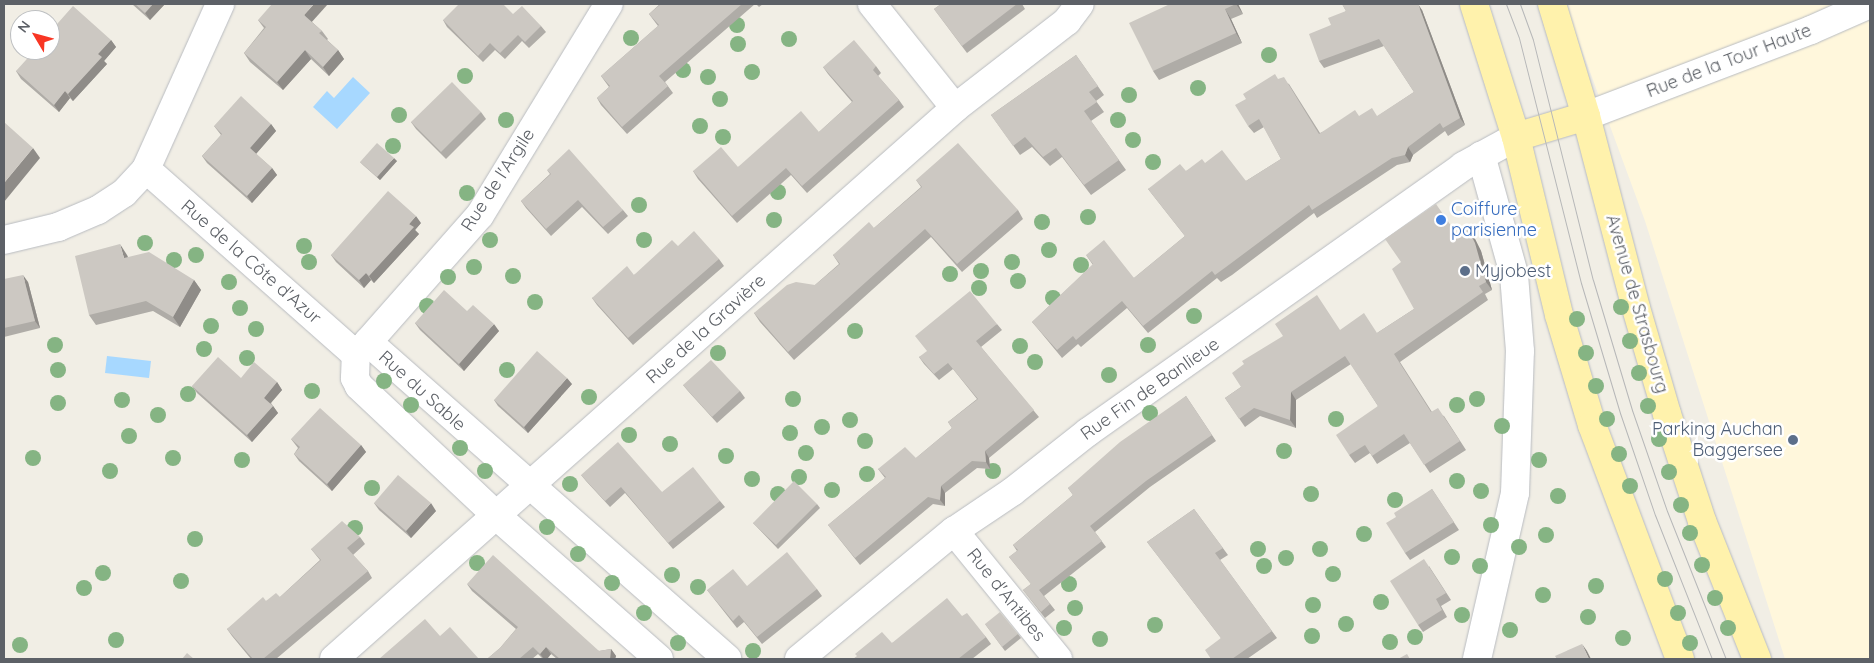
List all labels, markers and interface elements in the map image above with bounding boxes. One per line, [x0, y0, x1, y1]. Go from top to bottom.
north arrow [10, 10, 60, 60]
text: N [14, 17, 34, 36]
street label: Rue de la Tour Haute [1643, 20, 1815, 102]
street label: Rue de l'Argile [457, 124, 539, 236]
street label: Rue de la Côte d'Azur [176, 195, 326, 329]
place label: Coiffure parisienne [1451, 199, 1537, 242]
street label: Avenue de Strasbourg [1601, 212, 1673, 396]
marker: Coiffure parisienne [1435, 214, 1447, 226]
place label: Myjobest [1475, 260, 1551, 282]
marker: Myjobest [1459, 265, 1471, 277]
street label: Rue de la Gravière [642, 270, 770, 388]
street label: Rue Fin de Banlieue [1077, 333, 1223, 445]
street label: Rue du Sable [374, 346, 470, 436]
place label: Parking Auchan Baggersee [1652, 419, 1783, 462]
marker: Parking Auchan Baggersee [1787, 434, 1799, 446]
street label: Rue d'Antibes [962, 544, 1050, 646]

